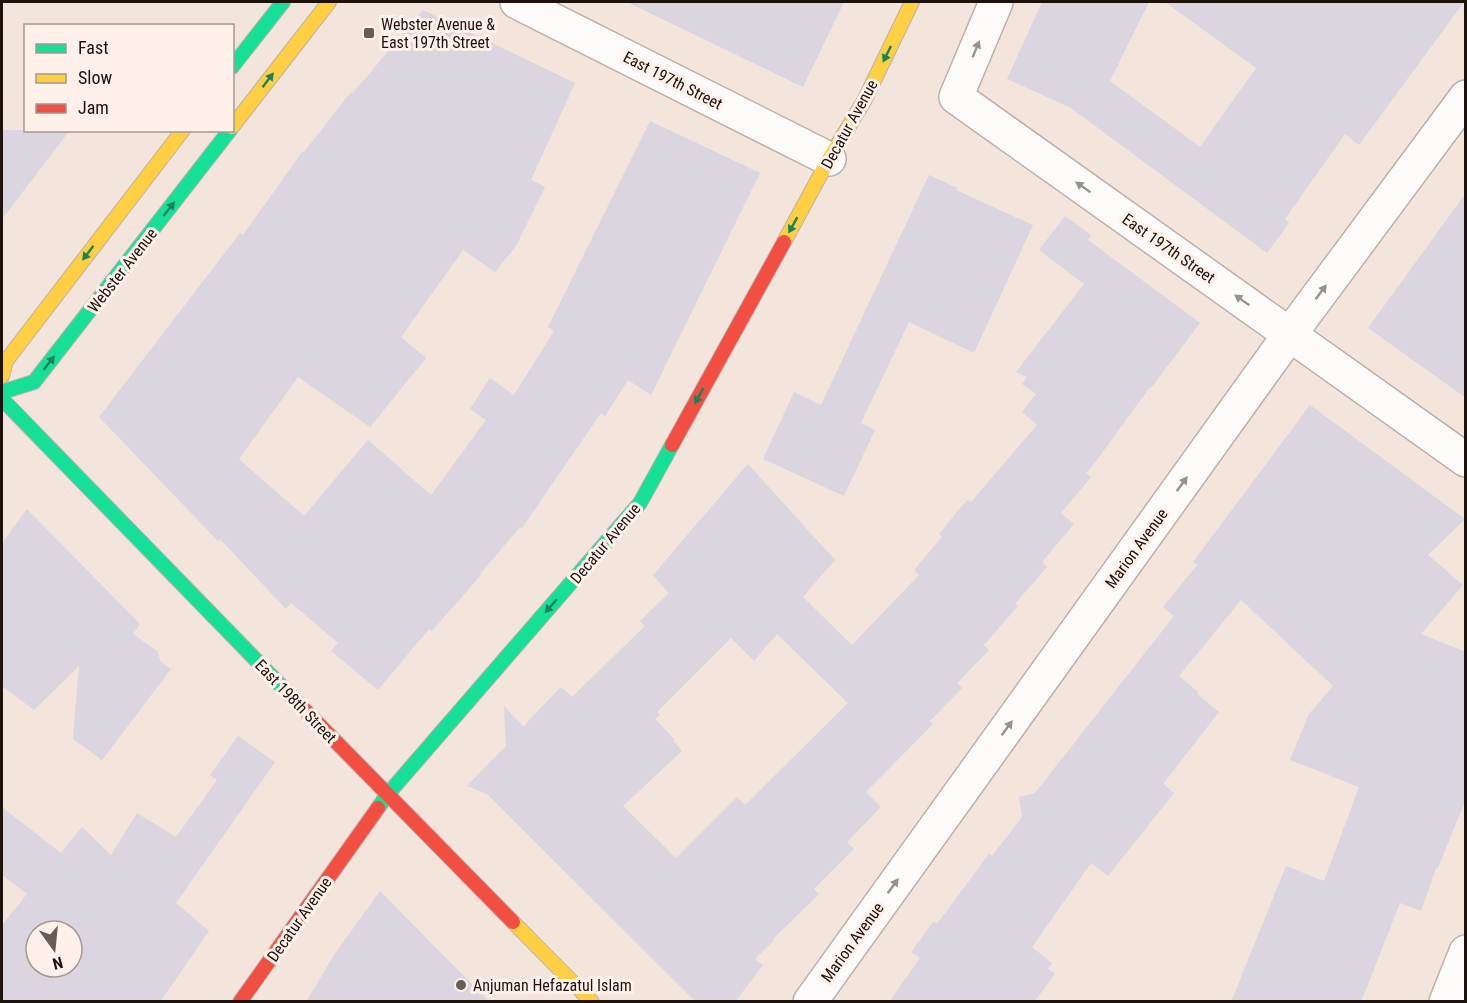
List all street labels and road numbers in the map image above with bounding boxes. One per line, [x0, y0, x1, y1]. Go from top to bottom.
street label: East 197th Street [620, 47, 726, 114]
street label: Decatur Avenue [817, 76, 882, 172]
street label: East 197th Street [1119, 209, 1219, 288]
street label: Webster Avenue [84, 224, 161, 316]
street label: Decatur Avenue [566, 499, 644, 587]
street label: Marion Avenue [1101, 505, 1172, 592]
street label: East 198th Street [251, 656, 340, 747]
street label: Decatur Avenue [263, 873, 336, 965]
street label: Marion Avenue [817, 899, 888, 986]

